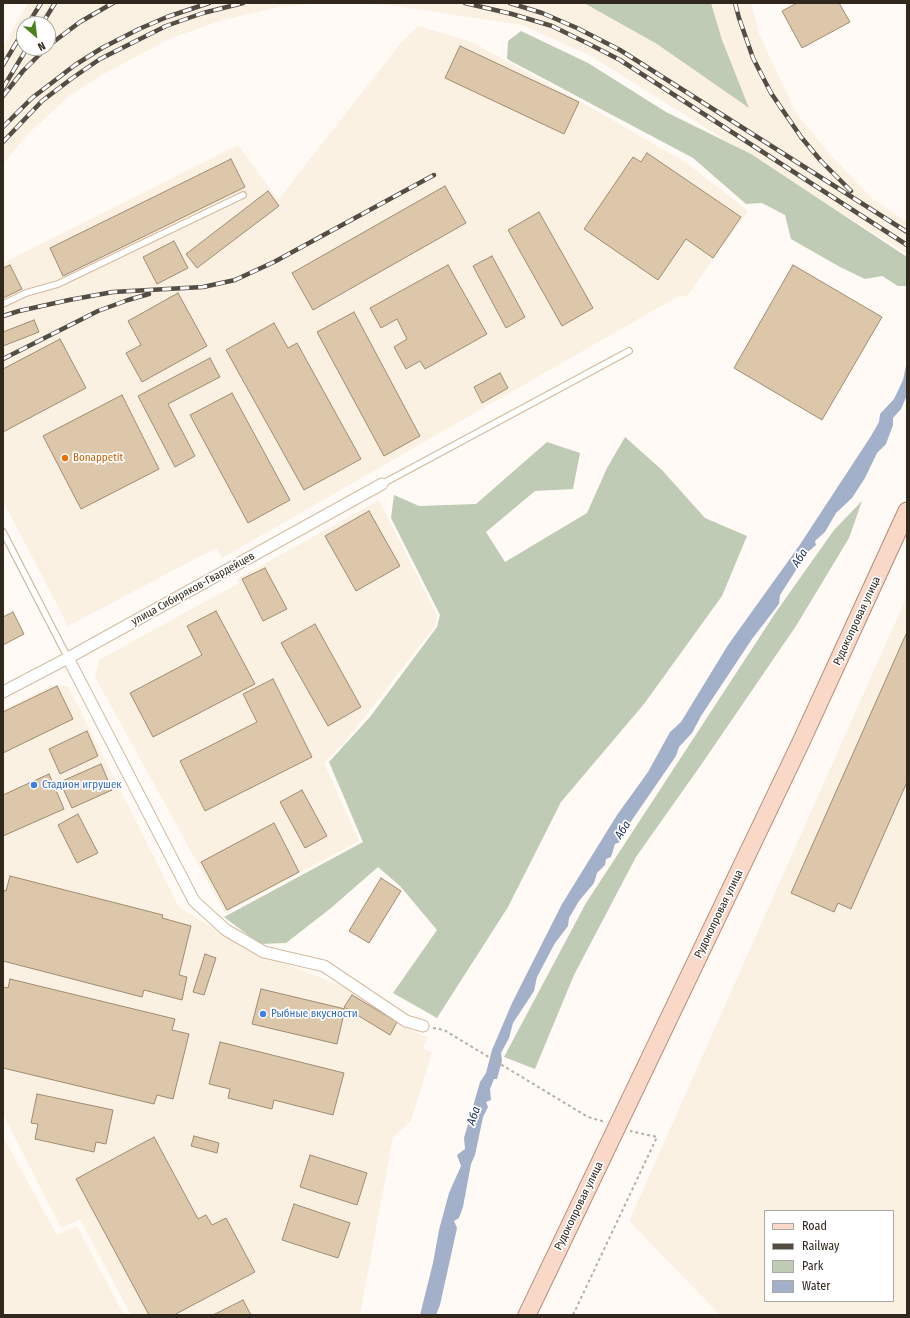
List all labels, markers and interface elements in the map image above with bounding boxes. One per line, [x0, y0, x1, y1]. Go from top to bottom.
north arrow [16, 16, 56, 56]
text: N [35, 39, 47, 53]
place label: Bonappetit [73, 451, 123, 465]
marker: Bonappetit [60, 453, 70, 463]
water label: Аба [789, 546, 811, 570]
street label: улица Сибиряков-Гвардейцев [129, 550, 257, 628]
street label: Рудокопровая улица [831, 574, 883, 668]
place label: Стадион игрушек [42, 778, 122, 792]
marker: Стадион игрушек [29, 780, 39, 790]
water label: Аба [612, 818, 634, 842]
street label: Рудокопровая улица [692, 868, 746, 960]
place label: Рыбные вкусности [271, 1007, 358, 1021]
marker: Рыбные вкусности [258, 1009, 268, 1019]
water label: Аба [464, 1105, 484, 1127]
street label: Рудокопровая улица [552, 1160, 606, 1252]
legend [764, 1210, 894, 1302]
text: Road [802, 1219, 827, 1233]
text: Railway [802, 1239, 839, 1253]
text: Park [802, 1259, 823, 1273]
text: Water [802, 1279, 830, 1293]

